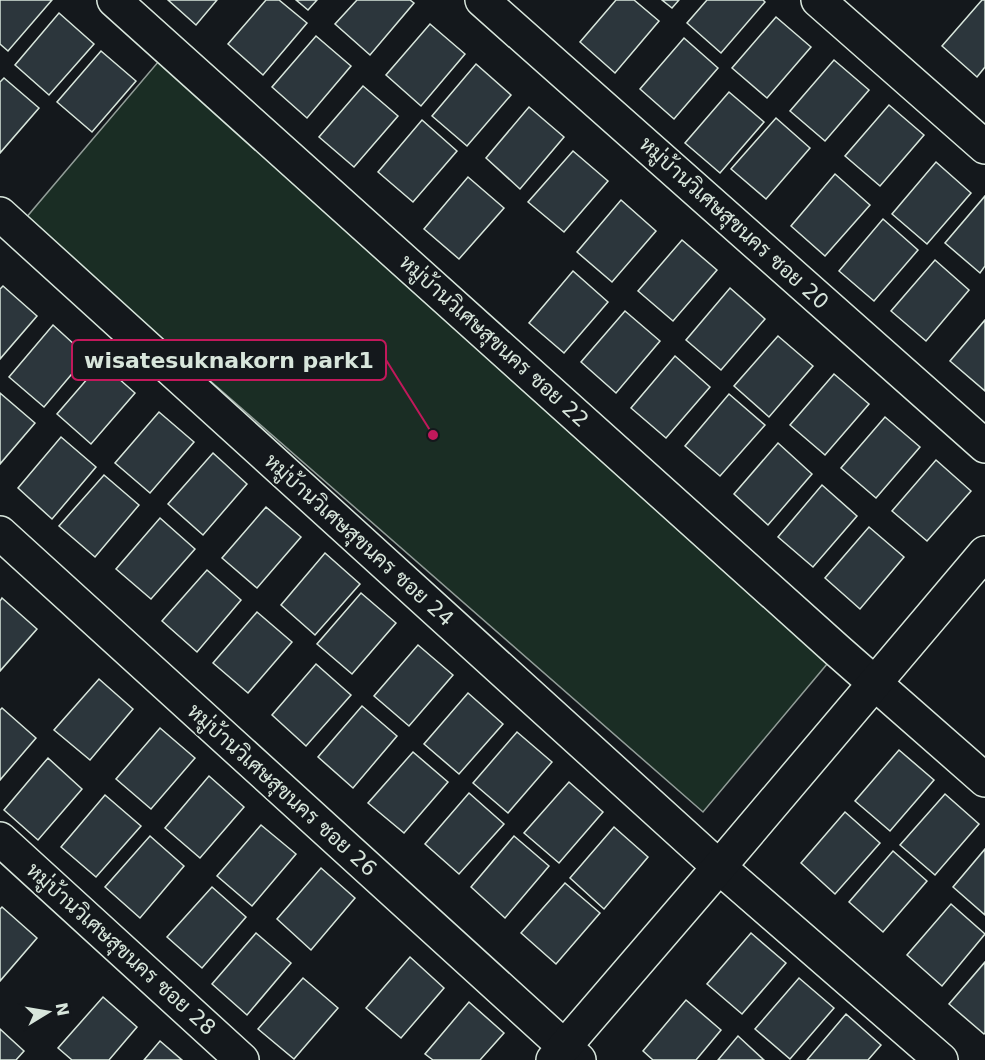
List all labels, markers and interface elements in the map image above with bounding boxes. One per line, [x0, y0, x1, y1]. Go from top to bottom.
street label: หมู่บ้านวิเศษสุขนคร ซอย 20 [633, 132, 833, 316]
street label: หมู่บ้านวิเศษสุขนคร ซอย 22 [393, 250, 593, 434]
callout: wisatesuknakorn park1 [72, 340, 386, 380]
text: wisatesuknakorn park1 [84, 348, 374, 373]
street label: หมู่บ้านวิเศษสุขนคร ซอย 24 [258, 449, 458, 633]
street label: หมู่บ้านวิเศษสุขนคร ซอย 26 [181, 699, 381, 883]
street label: หมู่บ้านวิเศษสุขนคร ซอย 28 [20, 858, 220, 1042]
north arrow [18, 982, 78, 1042]
text: N [52, 1001, 73, 1018]

